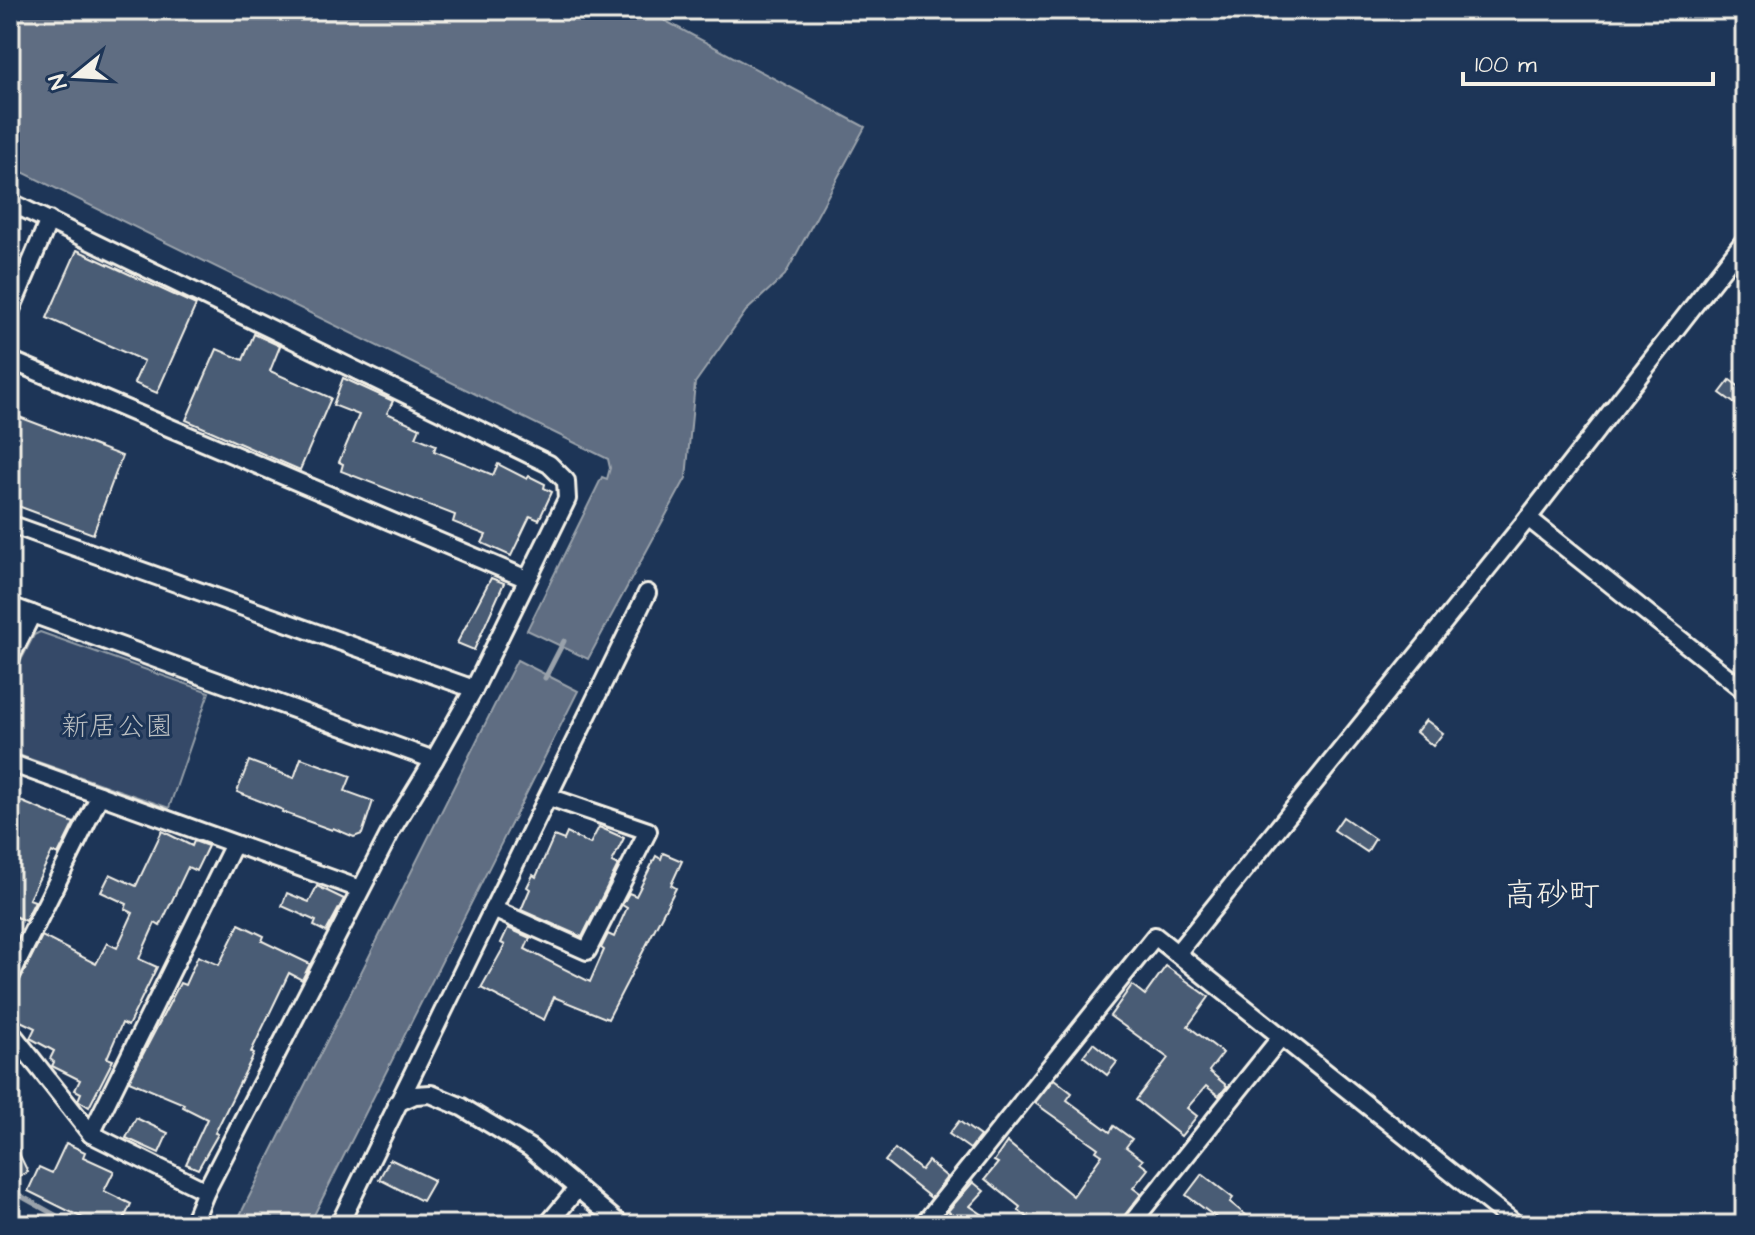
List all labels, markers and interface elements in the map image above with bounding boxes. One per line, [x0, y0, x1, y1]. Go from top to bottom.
north arrow [36, 36, 116, 116]
scale bar [1463, 36, 1713, 86]
text: 100 m [1475, 48, 1537, 82]
text: N [41, 70, 75, 93]
park label: 新居公園 [61, 707, 173, 746]
district label: 高砂町 [1504, 873, 1600, 918]

